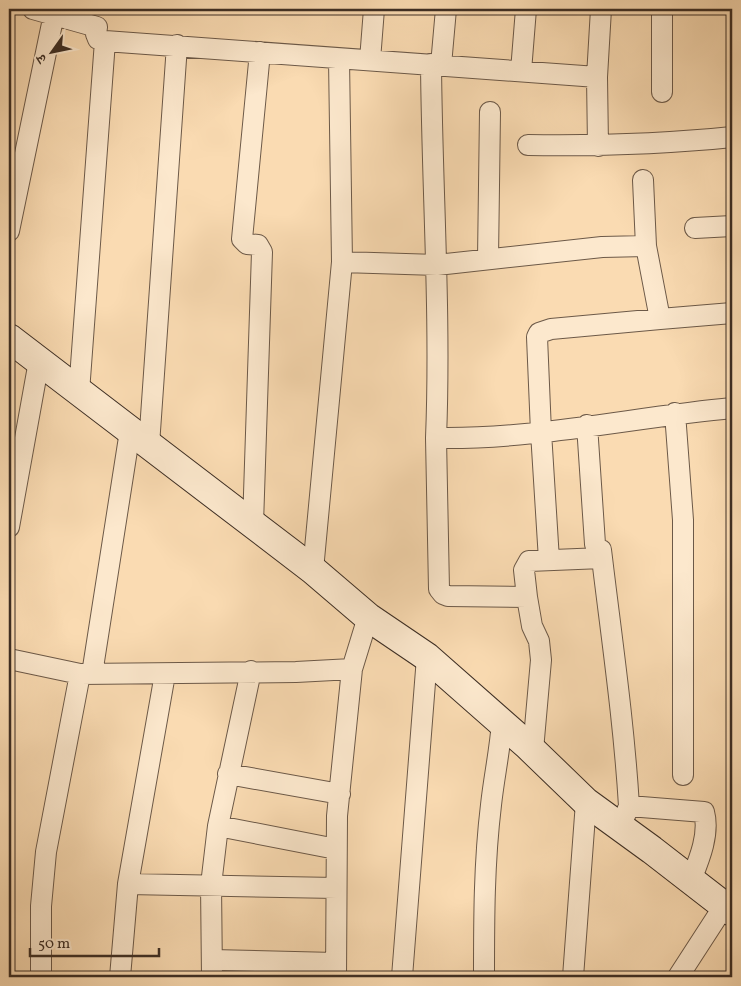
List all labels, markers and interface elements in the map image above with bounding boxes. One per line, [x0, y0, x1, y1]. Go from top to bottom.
north arrow [28, 28, 78, 78]
text: उ [32, 49, 53, 67]
scale bar [30, 926, 159, 958]
text: 50 m [38, 934, 70, 955]

